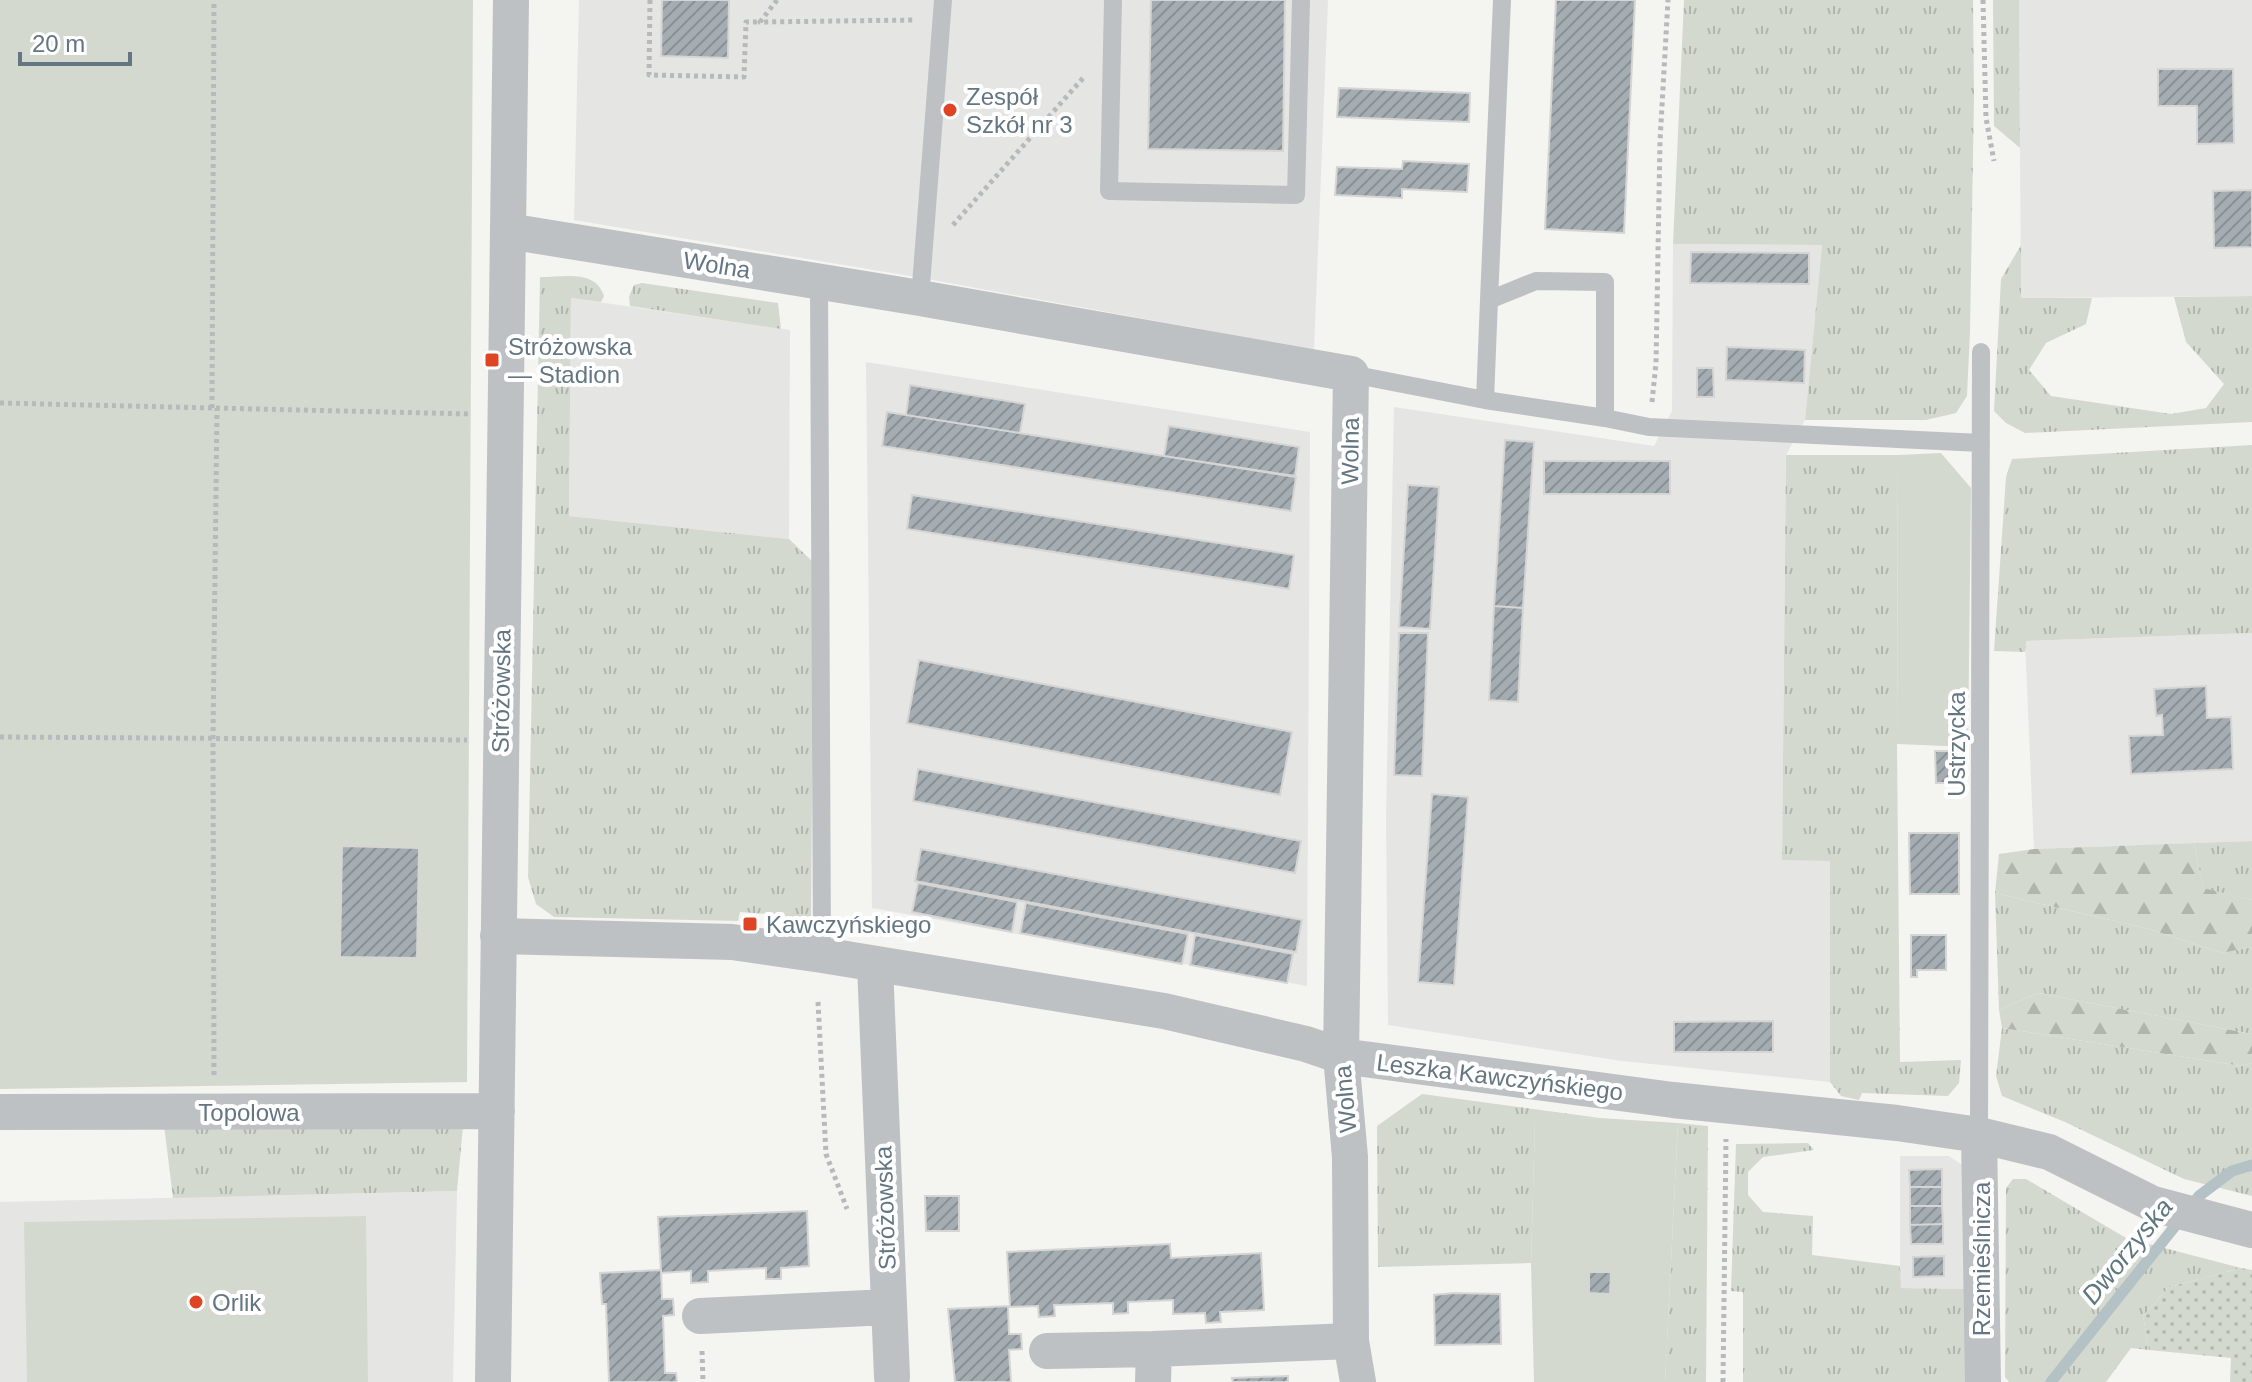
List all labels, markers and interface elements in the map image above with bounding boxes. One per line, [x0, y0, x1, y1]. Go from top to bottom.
scale bar [20, 16, 130, 66]
text: 20 m [32, 30, 85, 57]
place label: Zespół Szkół nr 3 [966, 83, 1073, 138]
marker: Zespół Szkół nr 3 [941, 101, 959, 119]
street label: Wolna [682, 246, 753, 284]
place label: Stróżowska — Stadion [508, 333, 633, 388]
marker: Stróżowska — Stadion [483, 351, 501, 369]
street label: Wolna [1336, 416, 1364, 485]
street label: Stróżowska [486, 628, 516, 753]
street label: Ustrzycka [1943, 691, 1970, 797]
place label: Kawczyńskiego [766, 911, 931, 938]
marker: Kawczyńskiego [741, 915, 759, 933]
street label: Leszka Kawczyńskiego [1375, 1048, 1625, 1106]
street label: Wolna [1329, 1064, 1361, 1134]
street label: Topolowa [198, 1099, 300, 1126]
street label: Stróżowska [869, 1145, 901, 1270]
street label: Rzemieślnicza [1968, 1181, 1995, 1336]
water label: Dworzyska [2075, 1192, 2179, 1310]
place label: Orlik [212, 1289, 262, 1316]
marker: Orlik [187, 1293, 205, 1311]

